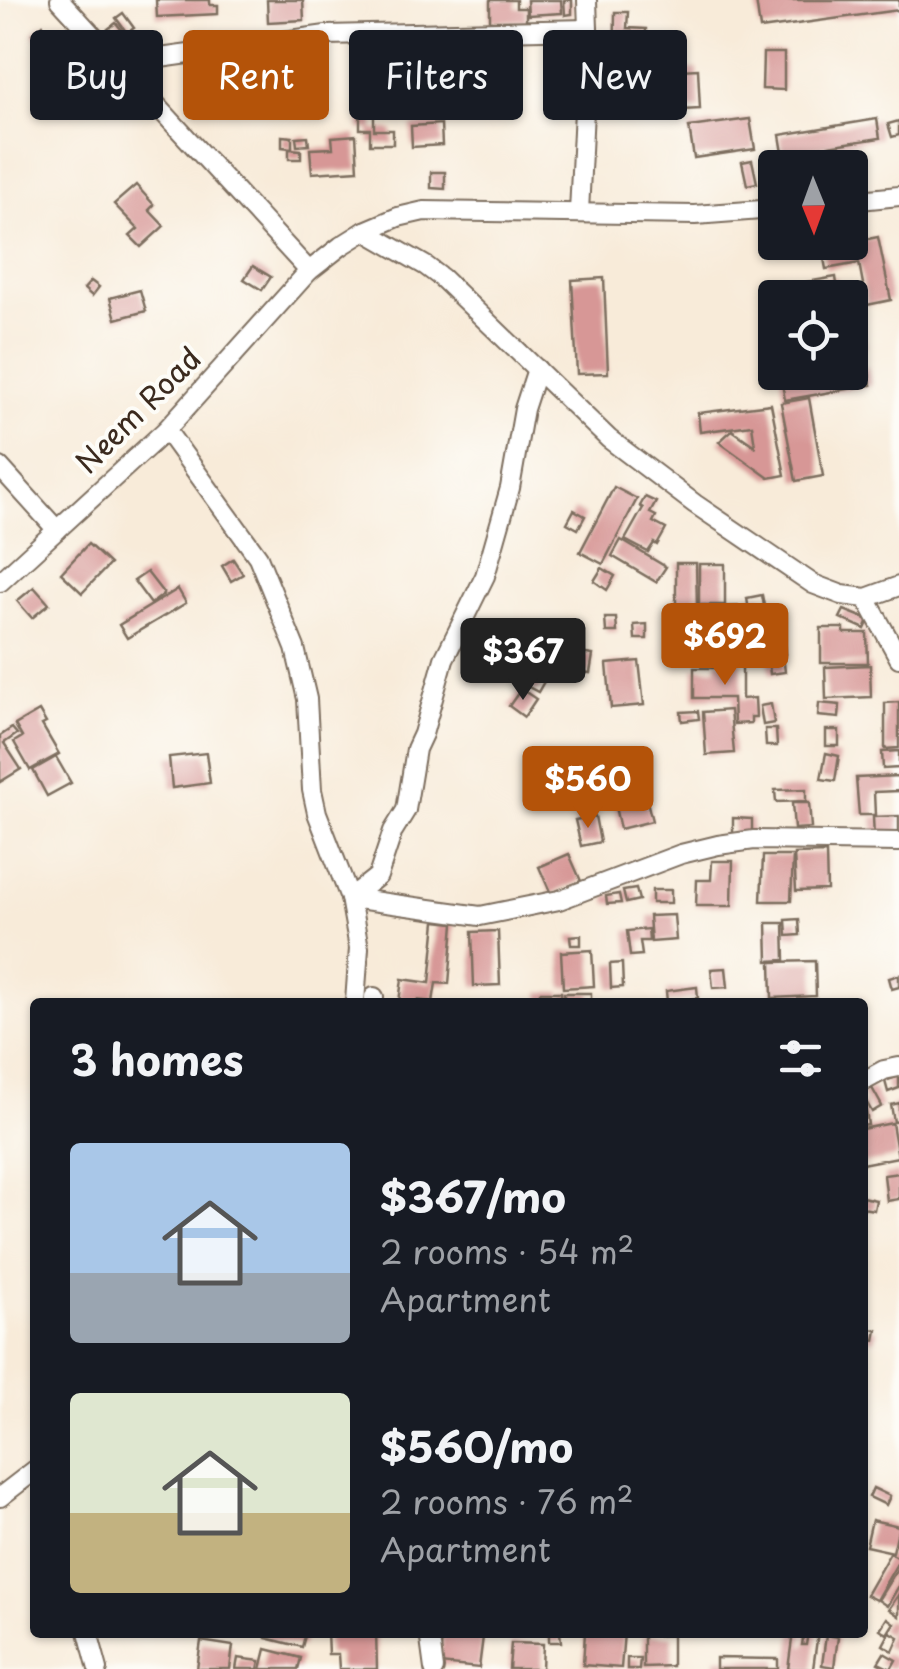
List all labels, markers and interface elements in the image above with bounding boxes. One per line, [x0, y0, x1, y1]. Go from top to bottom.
chip: Buy [30, 30, 163, 120]
chip: Rent [183, 30, 329, 120]
chip: Filters [349, 30, 523, 120]
chip: New [543, 30, 687, 120]
north arrow [758, 150, 868, 260]
map controls [758, 150, 868, 390]
button: locate [758, 280, 868, 390]
street label: Neem Road [64, 336, 211, 483]
pin: $692 [666, 603, 784, 688]
text: $692 [683, 611, 767, 659]
pin: $367 [464, 618, 582, 703]
text: $367 [482, 626, 564, 674]
pin: $560 [529, 746, 647, 831]
text: $560 [544, 754, 632, 802]
text: 3 homes [70, 1027, 243, 1090]
icon: filters [773, 1031, 828, 1086]
text: $367/mo [380, 1164, 566, 1227]
icon: home [150, 1183, 270, 1303]
text: 2 rooms · 54 m² [380, 1227, 634, 1275]
text: Apartment [380, 1275, 551, 1323]
text: $560/mo [380, 1414, 573, 1477]
icon: home [150, 1433, 270, 1553]
text: 2 rooms · 76 m² [380, 1477, 634, 1525]
text: Apartment [380, 1525, 551, 1573]

